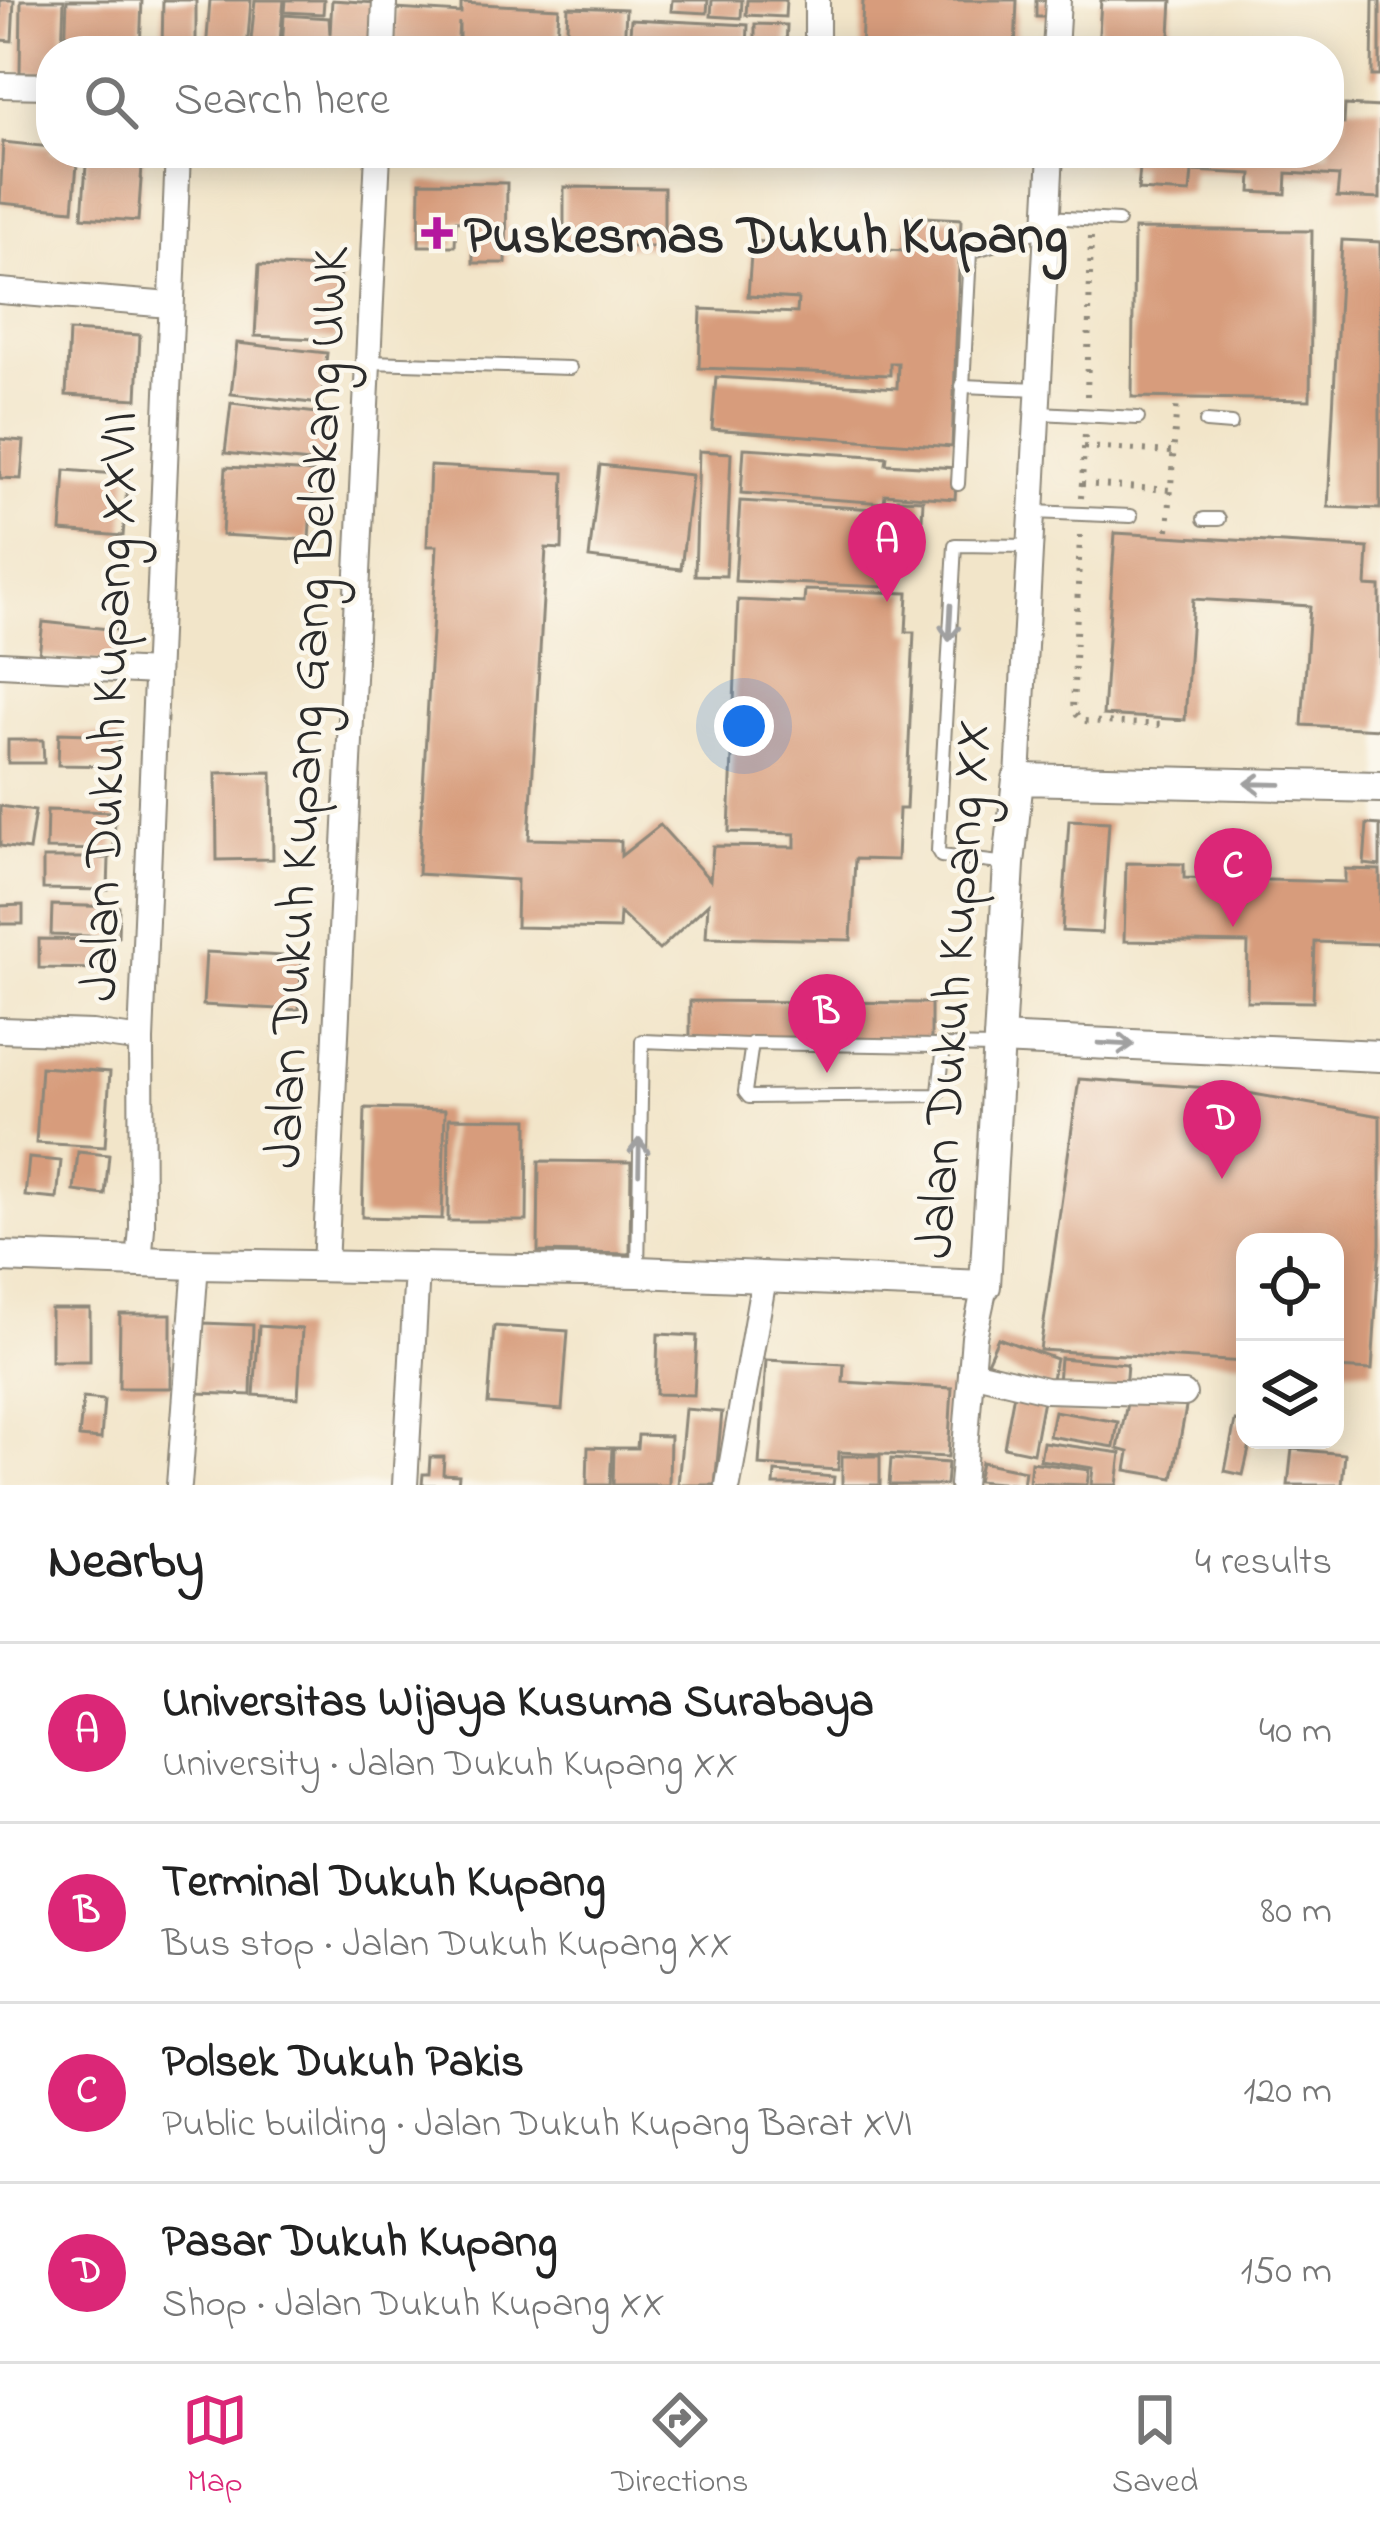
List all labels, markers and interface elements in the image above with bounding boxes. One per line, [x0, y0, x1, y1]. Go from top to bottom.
search box [36, 36, 1344, 168]
icon: search [78, 69, 144, 135]
text: Search here [174, 69, 390, 135]
place label: Puskesmas Dukuh Kupang [464, 200, 1068, 280]
marker: Puskesmas Dukuh Kupang [421, 217, 453, 249]
street label: Jalan Dukuh Kupang Gang Belakang UWK [247, 243, 374, 1170]
street label: Jalan Dukuh Kupang XXVII [63, 410, 162, 1003]
pin: A [848, 503, 926, 602]
one-way arrow [938, 603, 961, 642]
your location [714, 696, 774, 756]
street label: Jalan Dukuh Kupang XX [898, 717, 1015, 1261]
one-way arrow [1244, 773, 1283, 796]
pin: C [1194, 828, 1272, 927]
pin: B [788, 974, 866, 1073]
one-way arrow [1096, 1033, 1135, 1056]
pin: D [1183, 1080, 1261, 1179]
one-way arrow [628, 1137, 650, 1176]
map controls [1236, 1233, 1344, 1449]
button: locate [1236, 1233, 1344, 1341]
button: layers [1236, 1341, 1344, 1449]
text: Nearby [48, 1526, 204, 1601]
text: 4 results [1195, 1535, 1332, 1592]
text: Universitas Wijaya Kusuma Surabaya [162, 1671, 874, 1737]
text: A [75, 1704, 99, 1761]
text: 40 m [1259, 1704, 1332, 1761]
text: University · Jalan Dukuh Kupang XX [162, 1737, 738, 1794]
text: Terminal Dukuh Kupang [162, 1851, 605, 1917]
text: B [74, 1884, 100, 1941]
text: 80 m [1261, 1884, 1332, 1941]
text: Bus stop · Jalan Dukuh Kupang XX [162, 1917, 732, 1974]
text: Polsek Dukuh Pakis [162, 2031, 524, 2097]
text: C [76, 2064, 98, 2121]
text: 120 m [1243, 2064, 1332, 2121]
text: Public building · Jalan Dukuh Kupang Barat XVI [162, 2097, 913, 2154]
text: Pasar Dukuh Kupang [162, 2211, 557, 2277]
text: D [73, 2244, 101, 2301]
text: 150 m [1240, 2244, 1332, 2301]
text: Shop · Jalan Dukuh Kupang XX [162, 2277, 665, 2334]
tab: Map [182, 2387, 248, 2507]
tab: Directions [611, 2387, 749, 2507]
tab: Saved [1112, 2387, 1198, 2507]

